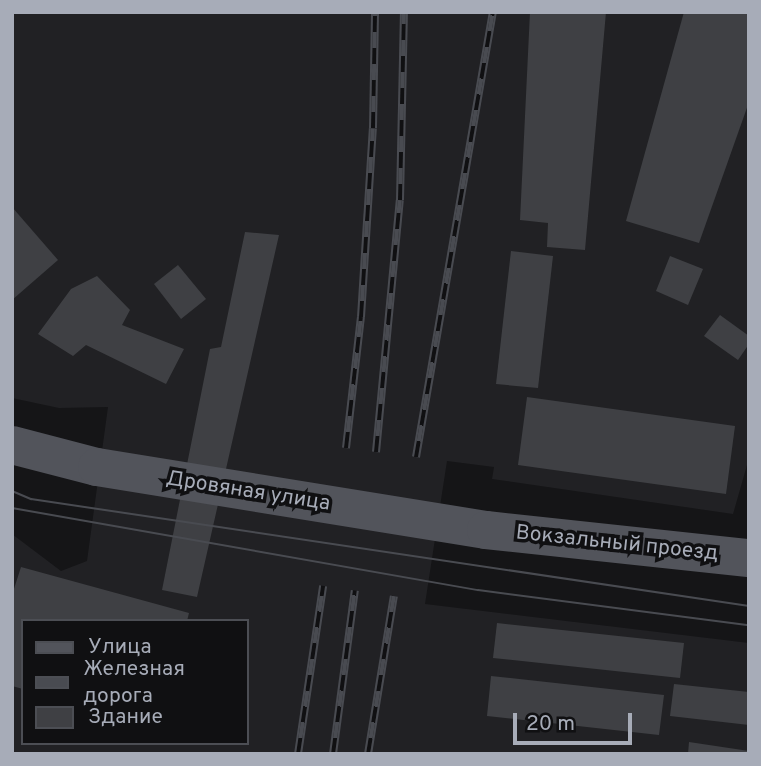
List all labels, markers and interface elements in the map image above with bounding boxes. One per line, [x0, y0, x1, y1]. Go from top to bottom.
street label: Дровяная улица [164, 467, 332, 517]
street label: Вокзальный проезд [514, 521, 720, 567]
legend [21, 619, 248, 745]
text: Улица [88, 634, 152, 661]
text: Железная дорога [83, 656, 185, 710]
scale bar [516, 700, 635, 744]
text: Здание [88, 704, 163, 731]
text: 20 m [526, 711, 575, 738]

